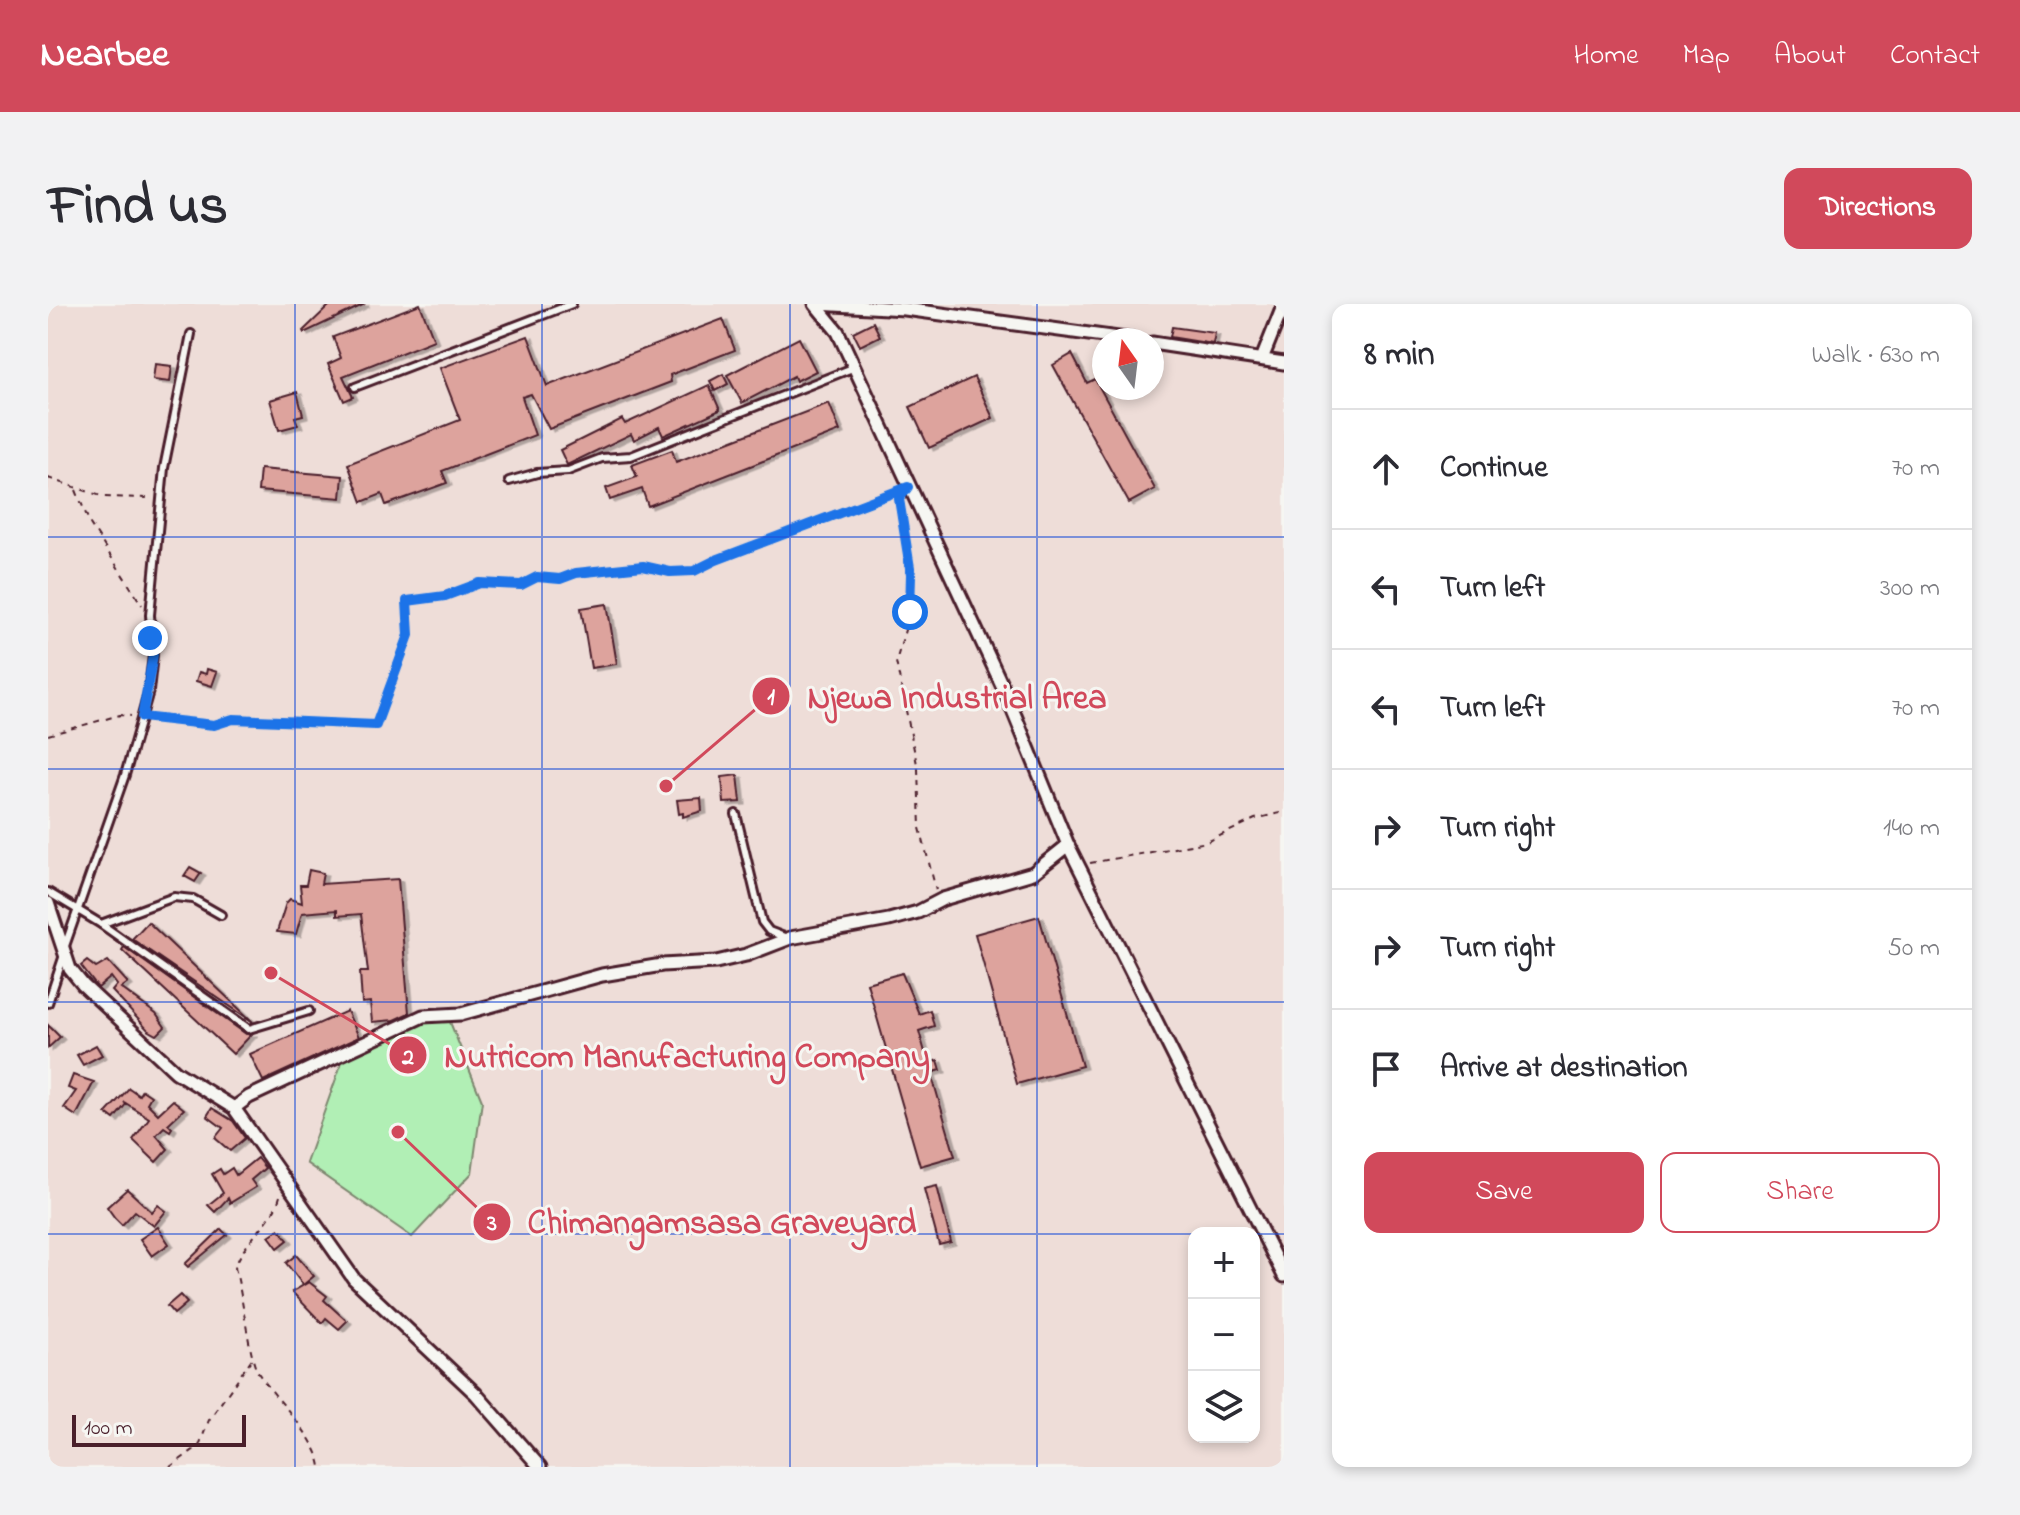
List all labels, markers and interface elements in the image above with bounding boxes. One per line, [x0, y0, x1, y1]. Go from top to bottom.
text: Nearbee [40, 28, 169, 84]
text: Home [1573, 36, 1639, 77]
text: Map [1683, 36, 1730, 77]
text: About [1774, 36, 1846, 77]
text: Contact [1890, 36, 1980, 77]
text: Find us [48, 168, 228, 249]
button: Directions [1784, 168, 1972, 249]
north arrow [1092, 328, 1164, 400]
text: 8 min [1364, 331, 1435, 381]
text: Walk · 630 m [1811, 337, 1940, 375]
icon: ahead [1364, 447, 1408, 491]
text: Continue [1440, 447, 1548, 491]
text: 70 m [1891, 450, 1940, 488]
icon: left [1364, 567, 1408, 611]
text: Turn left [1440, 567, 1545, 611]
text: 300 m [1880, 570, 1940, 608]
route start [892, 594, 928, 630]
route end [132, 620, 168, 656]
callout: Njewa Industrial Area [751, 667, 1122, 725]
text: Njewa Industrial Area [807, 675, 1107, 725]
text: 1 [767, 681, 775, 716]
icon: left [1364, 687, 1408, 731]
text: Turn left [1440, 687, 1545, 731]
text: 70 m [1891, 690, 1940, 728]
icon: right [1364, 807, 1408, 851]
text: Turn right [1440, 807, 1555, 851]
text: 140 m [1883, 810, 1940, 848]
icon: right [1364, 927, 1408, 971]
text: Turn right [1440, 927, 1555, 971]
text: 50 m [1887, 930, 1940, 968]
callout: Nutricom Manufacturing Company [388, 1026, 945, 1084]
text: Nutricom Manufacturing Company [444, 1034, 930, 1085]
text: 2 [401, 1041, 414, 1076]
icon: arrive [1364, 1047, 1408, 1091]
text: Arrive at destination [1440, 1047, 1688, 1091]
button: Save [1364, 1152, 1644, 1233]
button: Share [1660, 1152, 1940, 1233]
callout: Chimangamsasa Graveyard [472, 1193, 933, 1251]
text: Chimangamsasa Graveyard [528, 1200, 916, 1251]
text: 3 [486, 1207, 497, 1242]
map controls [1188, 1227, 1260, 1443]
button: + [1188, 1227, 1260, 1299]
button: − [1188, 1299, 1260, 1371]
button: layers [1188, 1371, 1260, 1443]
scale bar [72, 1411, 246, 1447]
text: 100 m [84, 1413, 133, 1445]

